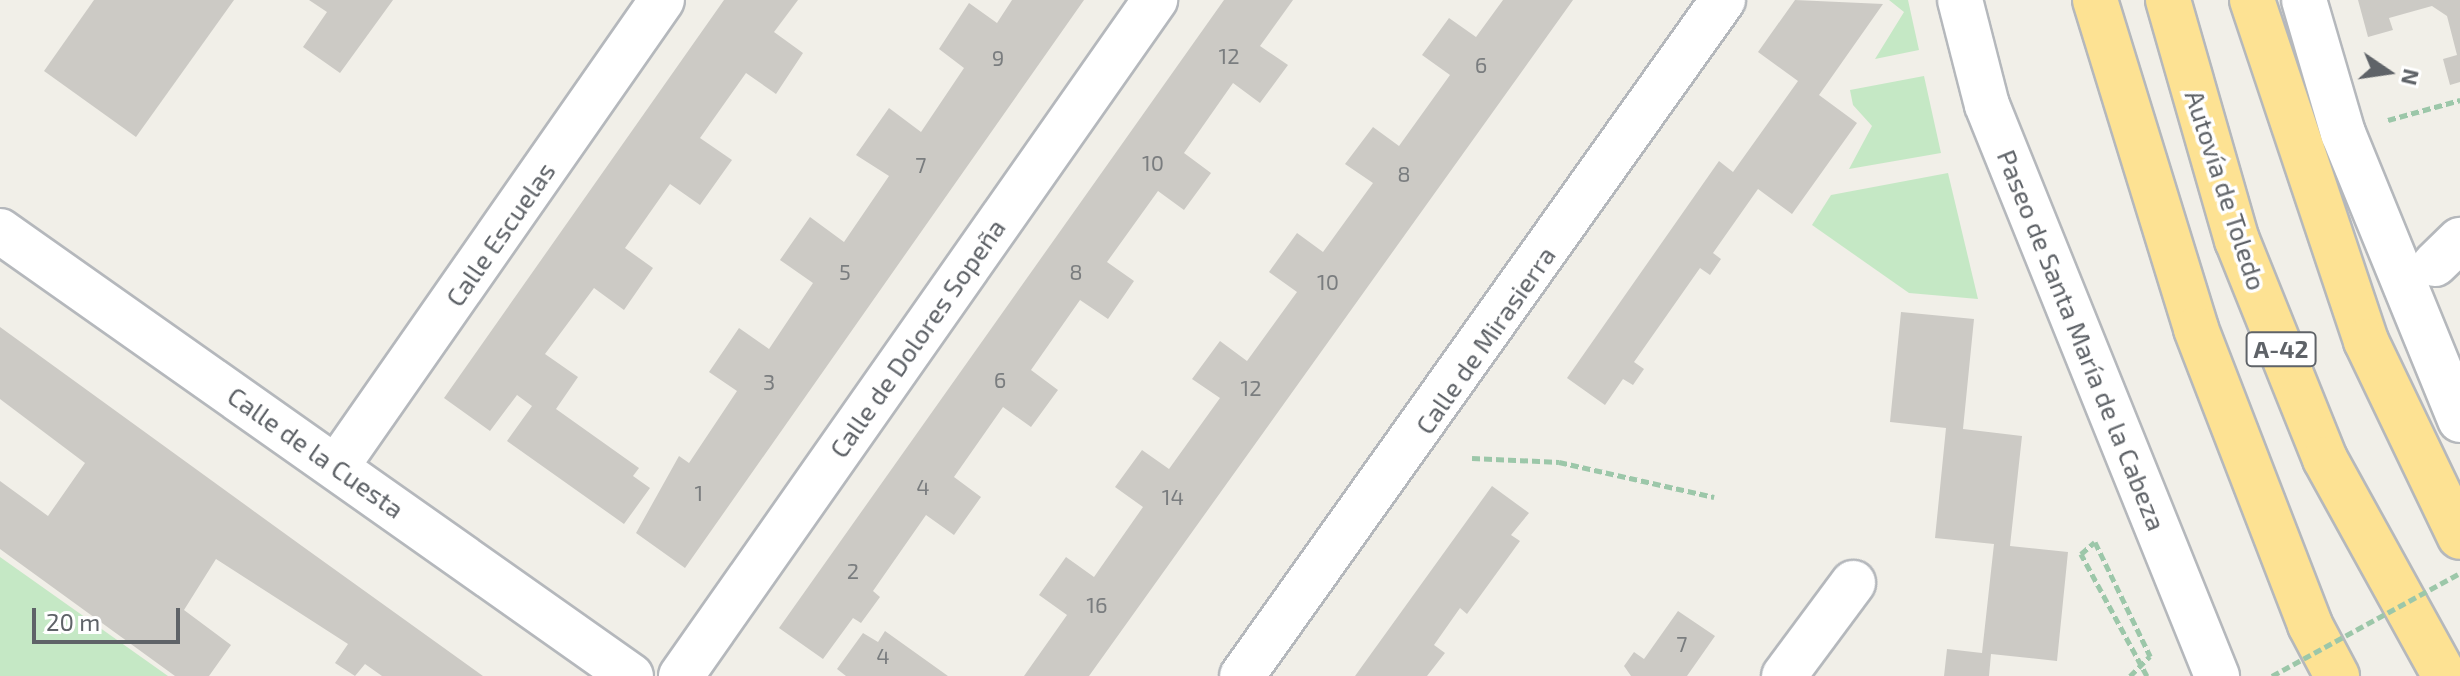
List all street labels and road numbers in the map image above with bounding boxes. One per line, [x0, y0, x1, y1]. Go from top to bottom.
street label: Autovía de Toledo [2179, 86, 2273, 294]
street label: Paseo de Santa María de la Cabeza [1991, 145, 2173, 535]
street label: Calle Escuelas [439, 156, 561, 312]
street label: Calle de Dolores Sopeña [823, 213, 1011, 463]
street label: Calle de Mirasierra [1409, 240, 1561, 440]
road number: A-42 [2245, 329, 2317, 369]
street label: Calle de la Cuesta [222, 380, 410, 524]

